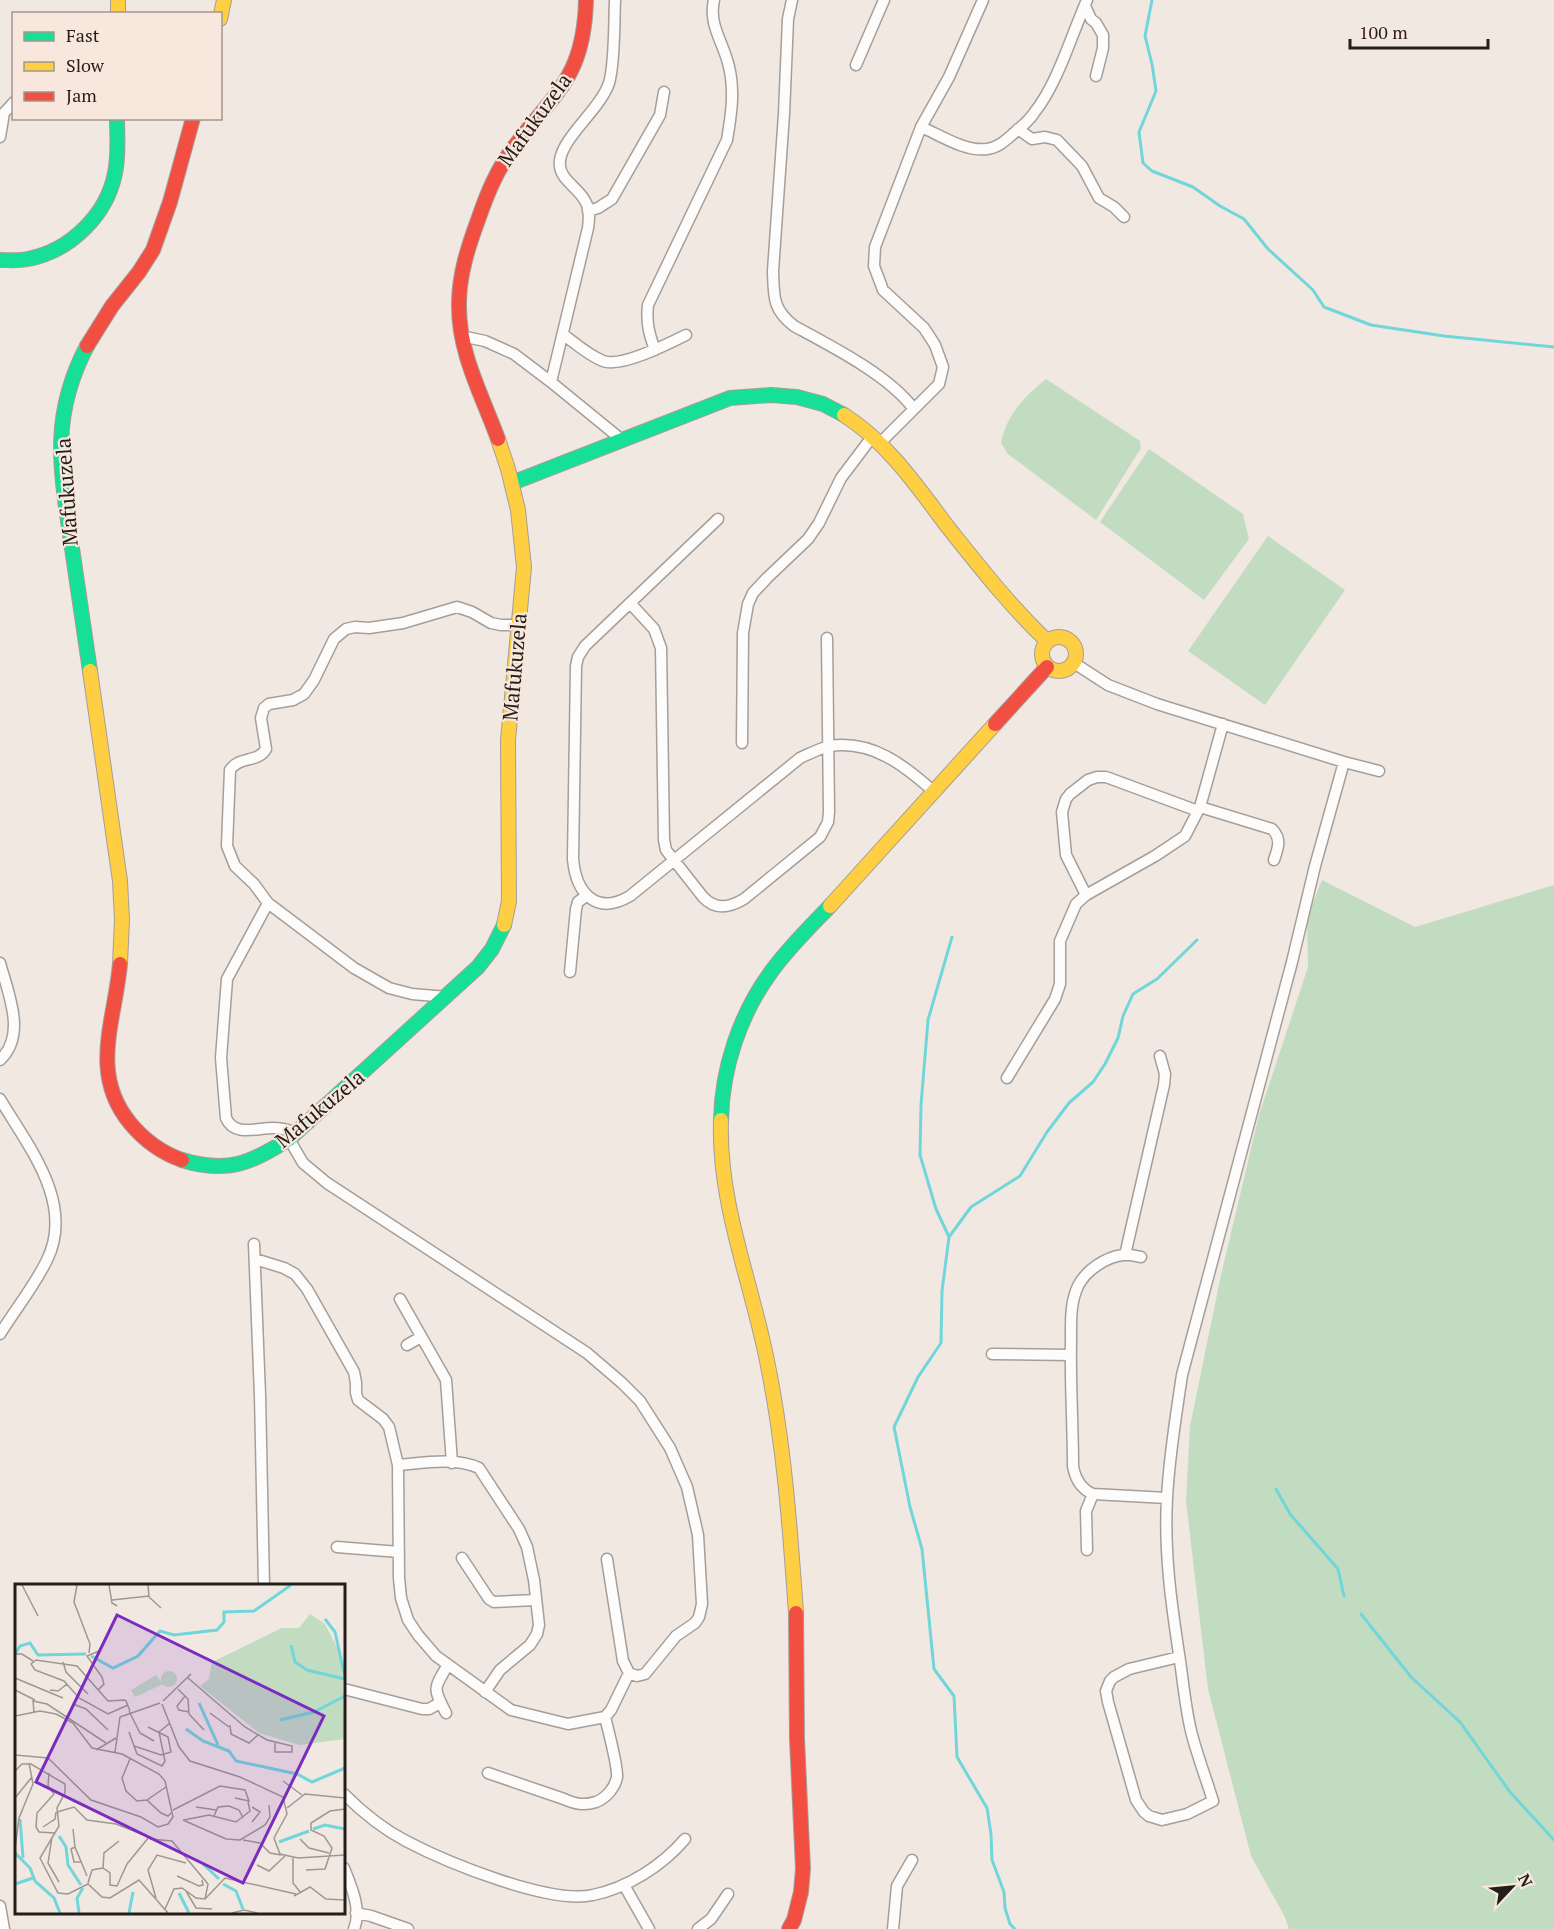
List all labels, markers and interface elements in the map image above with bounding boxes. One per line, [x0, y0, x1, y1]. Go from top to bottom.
legend [12, 12, 222, 120]
scale bar [1350, 12, 1488, 50]
text: 100 m [1359, 20, 1408, 44]
text: Fast [66, 23, 100, 47]
text: Slow [66, 53, 105, 77]
street label: Mafukuzela [491, 67, 578, 172]
text: Jam [66, 83, 97, 107]
street label: Mafukuzela [48, 437, 84, 547]
street label: Mafukuzela [495, 611, 533, 722]
street label: Mafukuzela [269, 1062, 370, 1154]
inset map [15, 1584, 345, 1914]
north arrow [1482, 1857, 1542, 1917]
text: N [1513, 1870, 1538, 1891]

